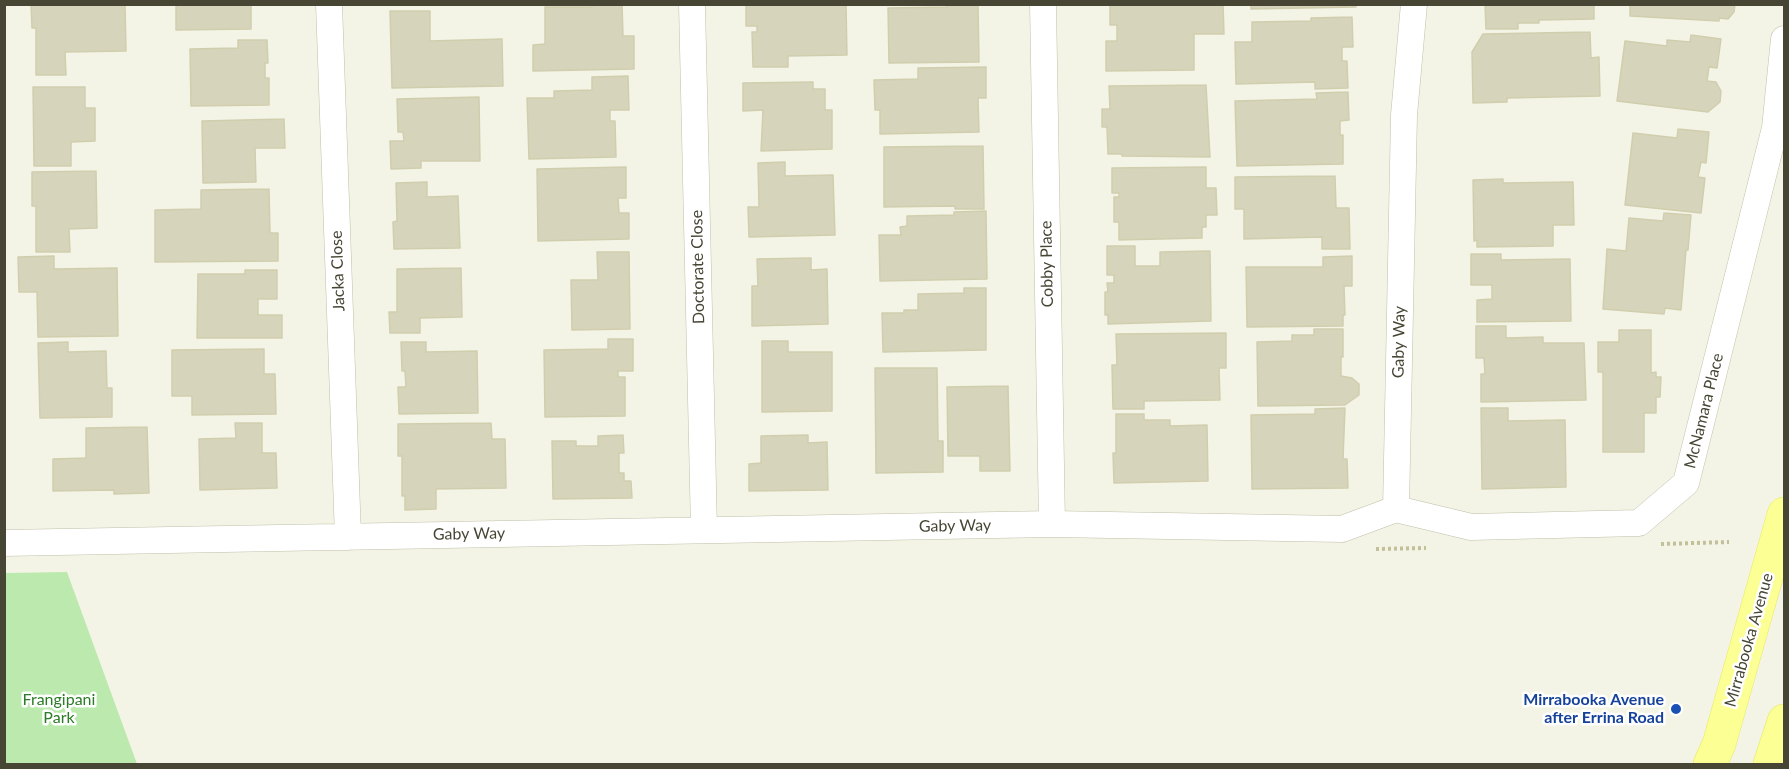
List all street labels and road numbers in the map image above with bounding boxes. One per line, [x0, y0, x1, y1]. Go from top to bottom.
street label: Doctorate Close [687, 210, 709, 324]
street label: Cobby Place [1037, 220, 1057, 308]
street label: Jacka Close [327, 230, 349, 312]
street label: Gaby Way [1389, 306, 1409, 378]
street label: McNamara Place [1680, 351, 1728, 471]
street label: Gaby Way [919, 516, 991, 536]
street label: Gaby Way [433, 524, 505, 544]
street label: Mirrabooka Avenue [1721, 571, 1777, 709]

